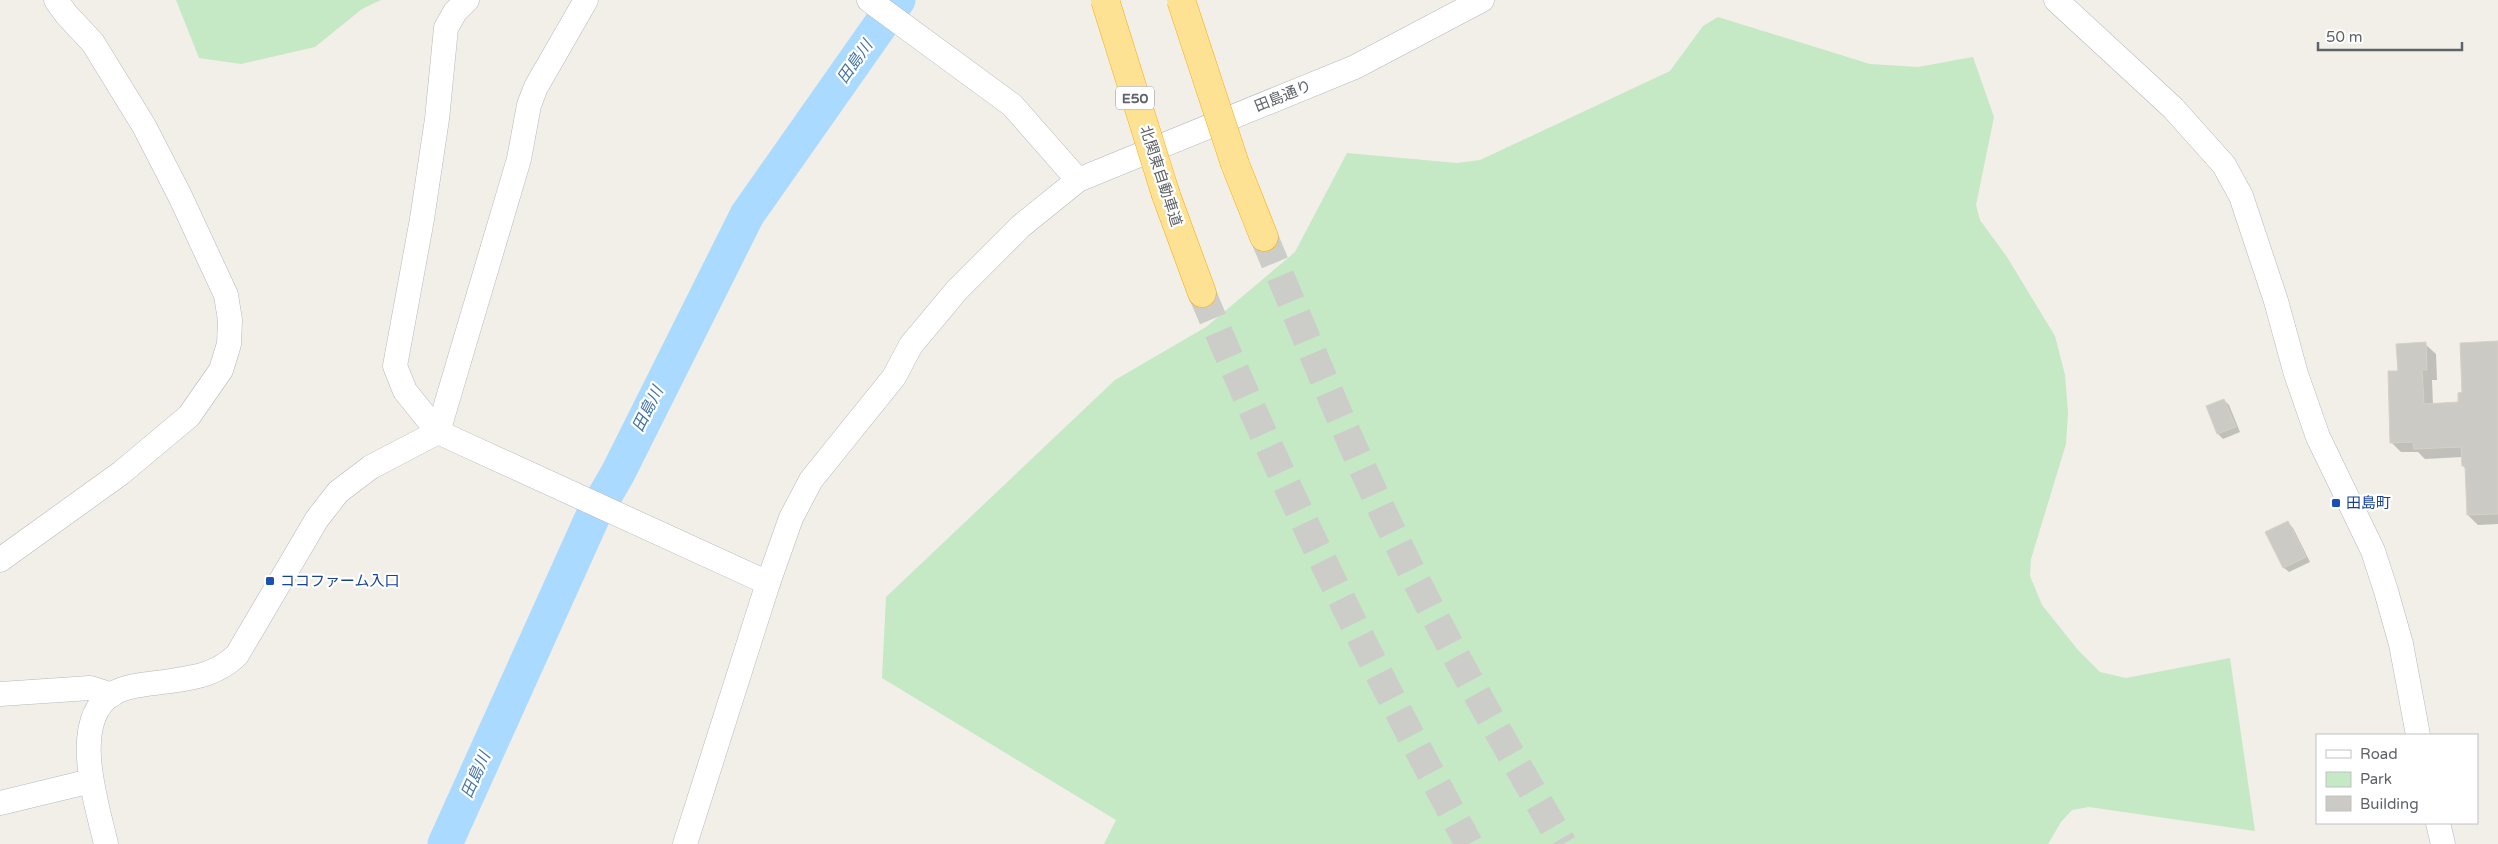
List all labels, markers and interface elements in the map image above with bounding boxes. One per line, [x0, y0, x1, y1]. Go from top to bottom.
scale bar [2318, 20, 2462, 52]
text: 50 m [2326, 28, 2363, 46]
water label: 田島川 [833, 35, 878, 87]
street label: 田島通り [1252, 76, 1314, 116]
road number: E50 [1116, 86, 1154, 110]
street label: 北関東自動車道 [1136, 123, 1186, 229]
water label: 田島川 [628, 381, 669, 435]
place label: 田島町 [2346, 494, 2391, 512]
marker: 田島町 [2330, 497, 2342, 509]
place label: ココファーム入口 [280, 572, 400, 590]
marker: ココファーム入口 [264, 575, 276, 587]
legend [2316, 734, 2478, 824]
text: Road [2360, 745, 2398, 763]
water label: 田島川 [457, 747, 496, 801]
text: Park [2360, 770, 2392, 788]
text: Building [2360, 795, 2419, 813]

